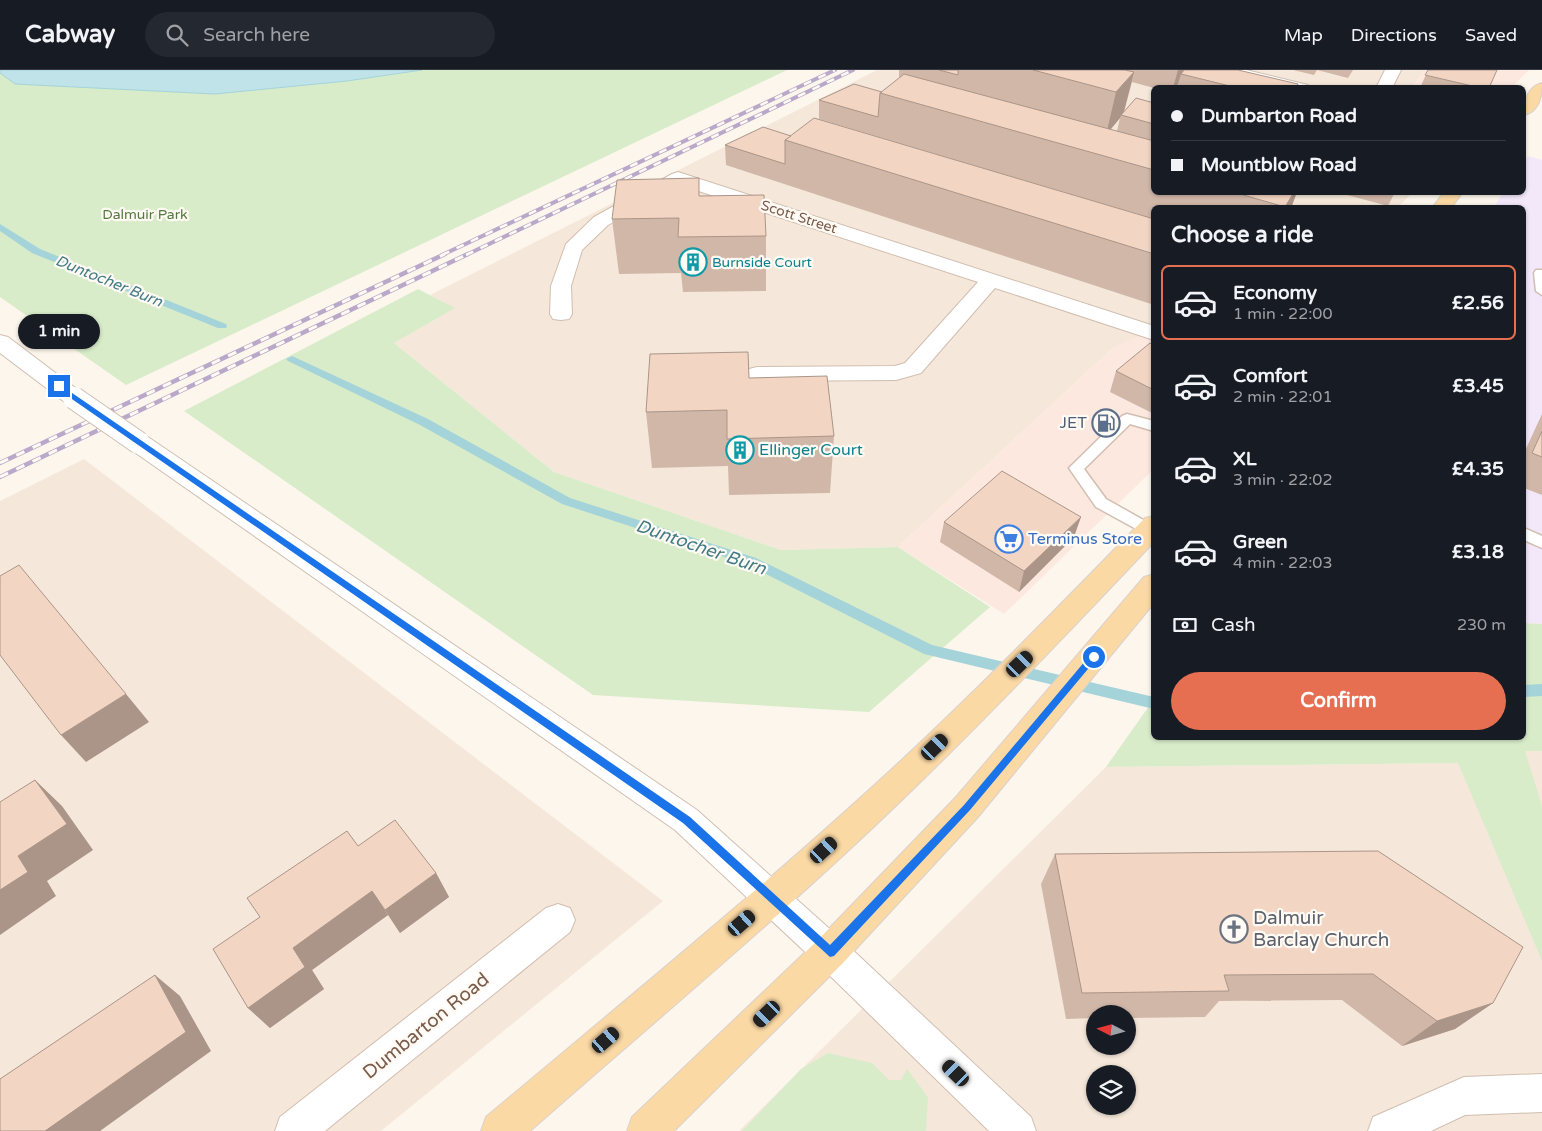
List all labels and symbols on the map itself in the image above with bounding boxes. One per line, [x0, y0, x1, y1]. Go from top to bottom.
street label: Scott Street [759, 197, 840, 237]
park label: Dalmuir Park [102, 206, 188, 223]
building icon: Burnside Court [678, 247, 708, 277]
water label: Duntocher Burn [53, 251, 166, 311]
place label: Burnside Court [712, 254, 813, 271]
callout: 1 min [18, 314, 100, 348]
route end [48, 375, 70, 397]
fuel station icon: JET [1091, 408, 1121, 438]
place label: JET [1060, 413, 1087, 433]
building icon: Ellinger Court [725, 435, 755, 465]
place label: Ellinger Court [759, 440, 863, 460]
water label: Duntocher Burn [633, 514, 770, 580]
supermarket icon: Terminus Store [994, 524, 1024, 554]
place label: Terminus Store [1028, 529, 1142, 549]
route start [1083, 646, 1105, 668]
car [1003, 648, 1036, 680]
car [918, 731, 951, 763]
car [807, 834, 840, 866]
car [725, 907, 758, 939]
place label: Dalmuir Barclay Church [1253, 907, 1389, 951]
church icon: Dalmuir Barclay Church [1219, 914, 1249, 944]
street label: Dumbarton Road [358, 968, 494, 1084]
car [750, 998, 783, 1030]
north arrow [1086, 1005, 1136, 1055]
car [589, 1024, 622, 1056]
car [939, 1057, 972, 1089]

